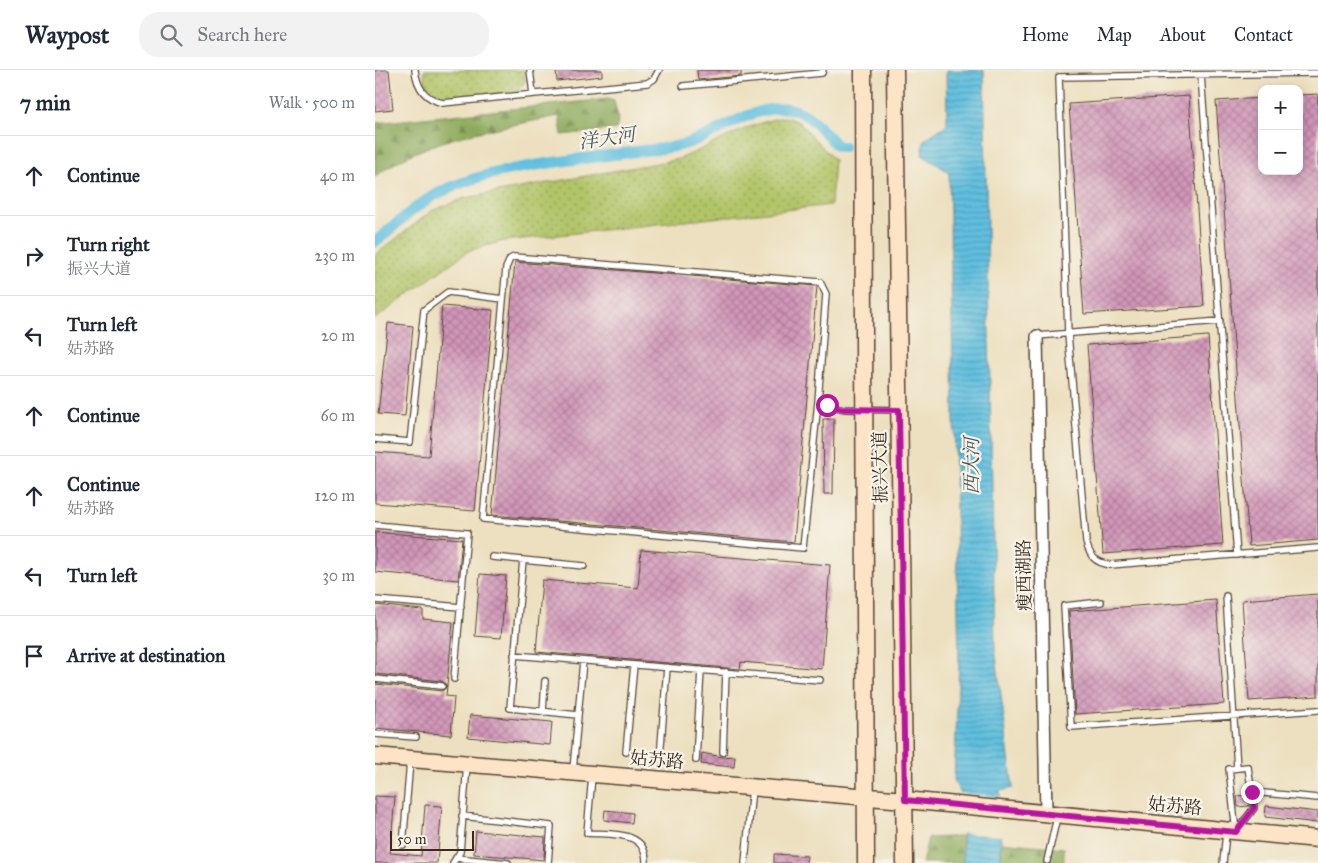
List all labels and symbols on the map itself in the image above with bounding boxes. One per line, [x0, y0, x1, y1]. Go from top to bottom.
water label: 洋大河 [577, 122, 640, 153]
route start [816, 394, 839, 417]
street label: 振兴大道 [868, 431, 892, 503]
water label: 西大河 [960, 435, 983, 495]
street label: 瘦西湖路 [1012, 539, 1036, 611]
street label: 姑苏路 [629, 747, 685, 773]
route end [1241, 781, 1264, 804]
street label: 姑苏路 [1147, 793, 1203, 819]
scale bar [390, 828, 474, 851]

